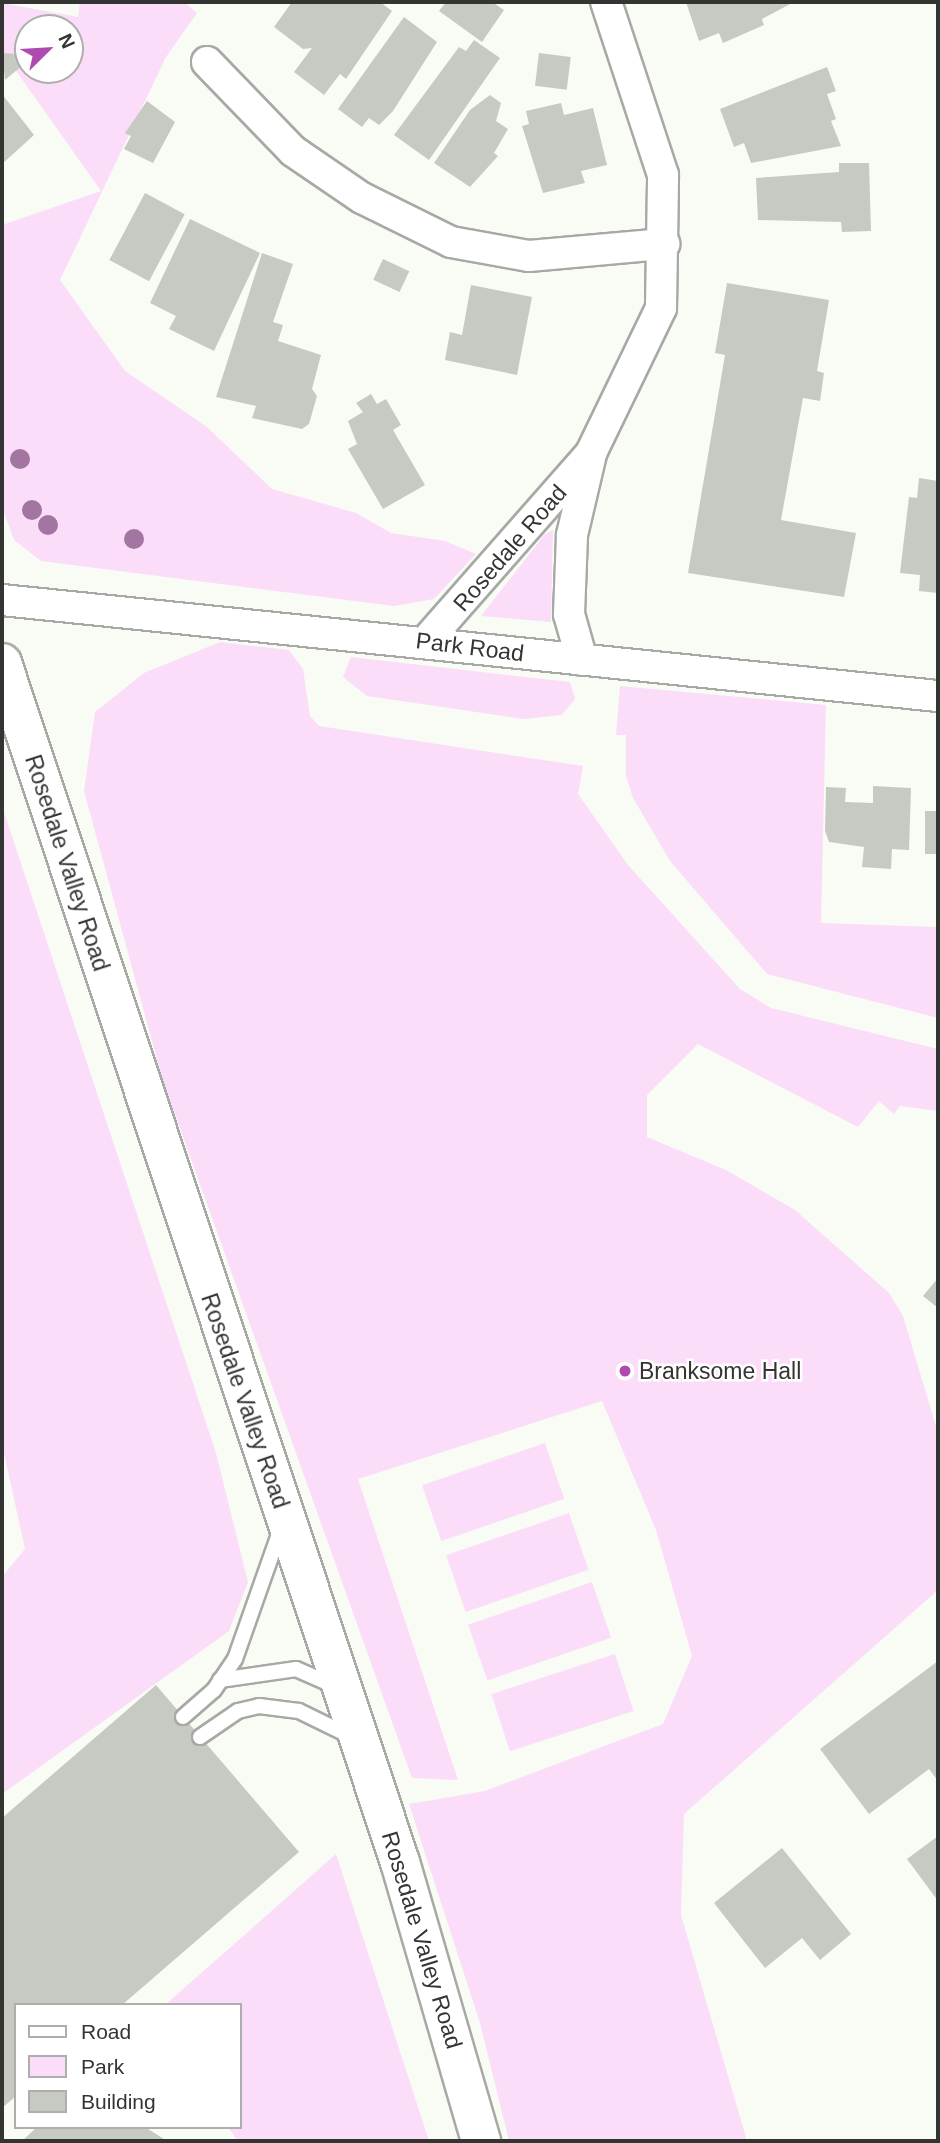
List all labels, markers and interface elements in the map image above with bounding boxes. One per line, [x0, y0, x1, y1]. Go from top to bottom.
north arrow [14, 14, 84, 84]
text: N [54, 31, 79, 52]
street label: Rosedale Road [448, 479, 572, 617]
street label: Park Road [414, 627, 526, 667]
street label: Rosedale Valley Road [19, 751, 115, 975]
street label: Rosedale Valley Road [195, 1290, 295, 1512]
place label: Branksome Hall [639, 1357, 801, 1385]
marker: Branksome Hall [617, 1363, 633, 1379]
street label: Rosedale Valley Road [376, 1828, 468, 2052]
legend [14, 2003, 242, 2129]
text: Road [81, 2020, 131, 2043]
text: Park [81, 2055, 124, 2078]
text: Building [81, 2090, 156, 2113]

